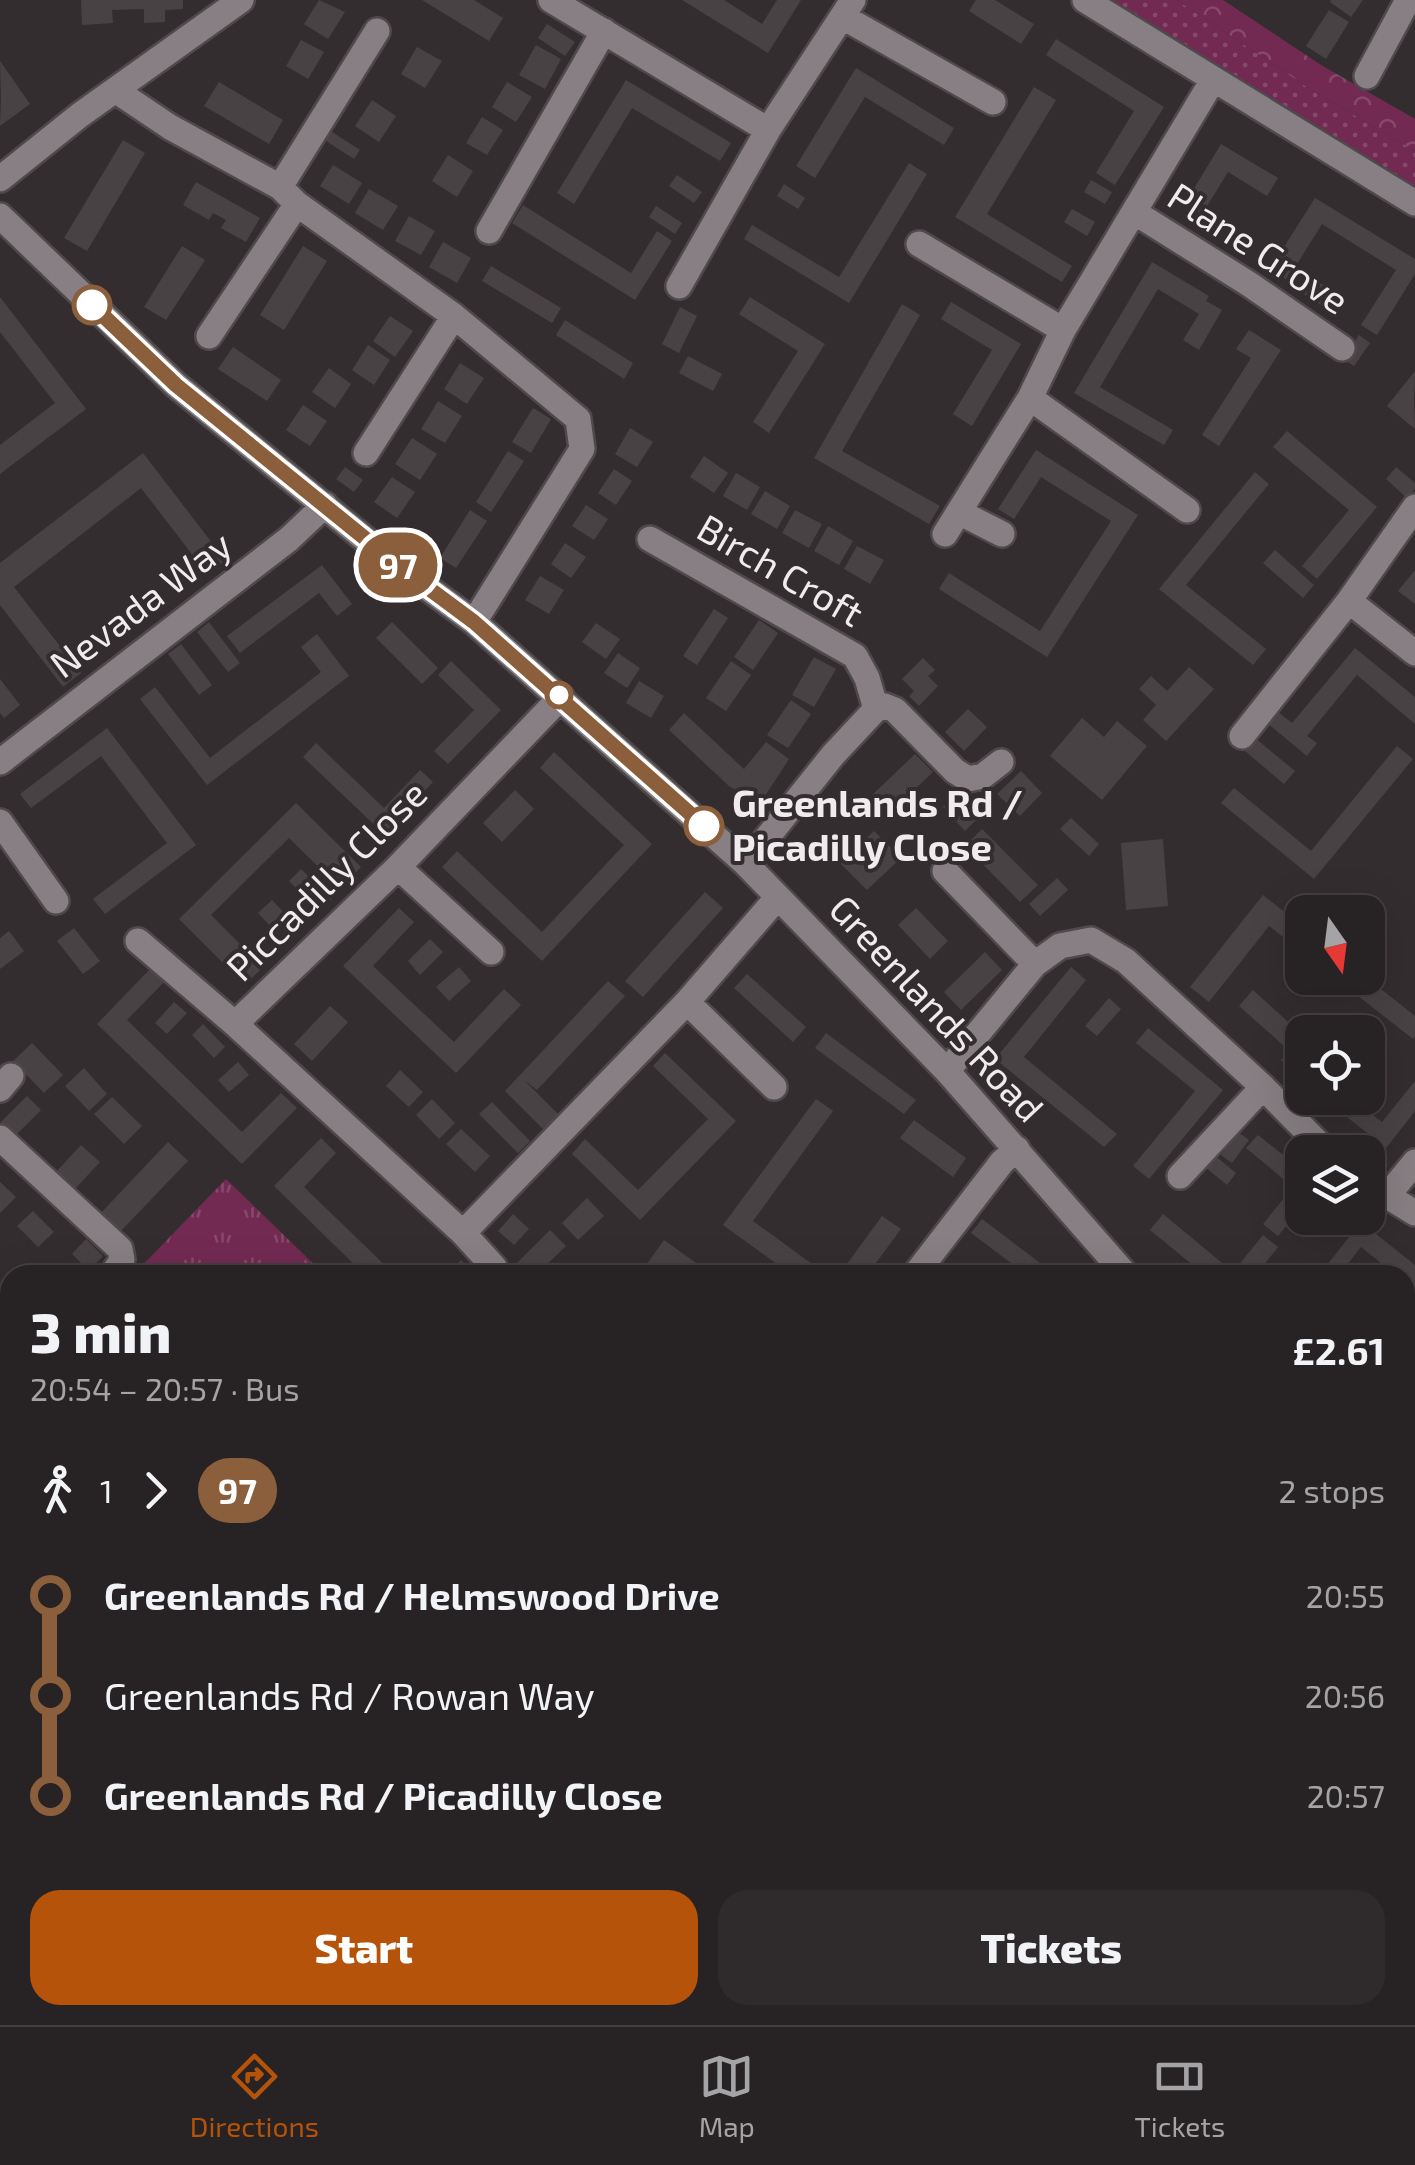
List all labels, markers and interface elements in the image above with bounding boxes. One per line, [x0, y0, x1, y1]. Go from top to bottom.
street label: Plane Grove [1160, 172, 1358, 323]
unlabelled marker [73, 286, 111, 324]
street label: Birch Croft [690, 503, 872, 635]
street label: Nevada Way [40, 520, 240, 686]
line badge: 97 [353, 532, 443, 598]
text: 97 [378, 544, 418, 586]
unlabelled marker [546, 682, 572, 708]
street label: Piccadilly Close [216, 770, 435, 989]
place label: Greenlands Rd / Picadilly Close [732, 779, 1023, 869]
marker: Greenlands Rd / Picadilly Close [685, 807, 723, 845]
street label: Greenlands Road [821, 885, 1054, 1130]
north arrow [1285, 895, 1385, 995]
map controls [1285, 895, 1385, 1235]
button: locate [1285, 1015, 1385, 1115]
button: layers [1285, 1135, 1385, 1235]
text: 3 min [30, 1298, 171, 1364]
text: £2.61 [1293, 1327, 1385, 1373]
text: 20:54 – 20:57 · Bus [30, 1369, 299, 1407]
icon: walk [30, 1463, 85, 1518]
icon: forward [128, 1463, 183, 1518]
text: 97 [218, 1469, 257, 1511]
text: 1 [100, 1471, 113, 1509]
text: 2 stops [1278, 1471, 1385, 1509]
text: Greenlands Rd / Helmswood Drive [104, 1572, 720, 1618]
text: 20:55 [1306, 1576, 1385, 1614]
text: Greenlands Rd / Rowan Way [104, 1672, 595, 1718]
text: 20:56 [1305, 1676, 1385, 1714]
text: Greenlands Rd / Picadilly Close [104, 1772, 663, 1818]
text: 20:57 [1307, 1776, 1385, 1814]
button: Start [30, 1890, 698, 2005]
button: Tickets [718, 1890, 1385, 2005]
tab: Directions [190, 2049, 319, 2143]
tab: Map [699, 2049, 755, 2143]
tab: Tickets [1134, 2049, 1225, 2143]

